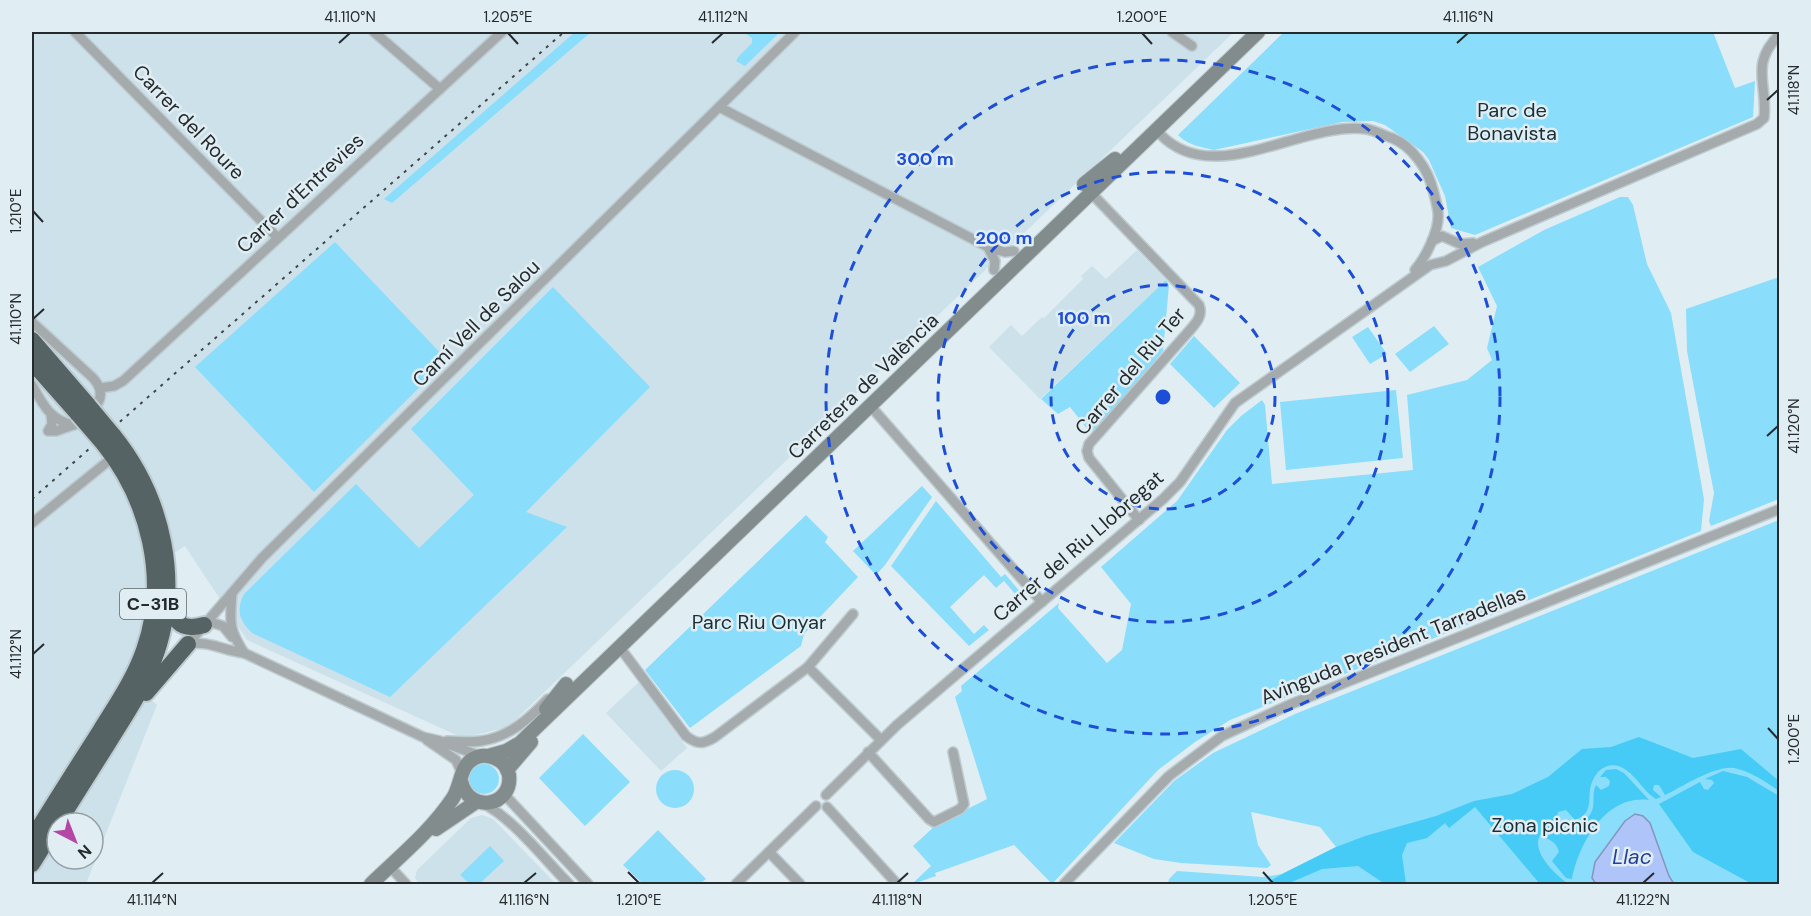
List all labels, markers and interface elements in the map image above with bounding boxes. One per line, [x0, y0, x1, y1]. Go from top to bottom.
text: 41.110°N [324, 7, 376, 27]
text: 1.205°E [483, 7, 533, 27]
text: 41.112°N [698, 7, 748, 27]
text: 1.200°E [1117, 7, 1167, 27]
text: 41.116°N [1443, 7, 1493, 27]
street label: Carrer del Roure [127, 59, 251, 185]
text: 41.118°N [1784, 65, 1804, 115]
park label: Parc de Bonavista [1467, 97, 1557, 146]
street label: Carrer d'Entrevies [231, 127, 369, 259]
text: 300 m [896, 147, 954, 171]
text: 1.210°E [6, 189, 26, 233]
text: 200 m [976, 226, 1032, 250]
street label: Camí Vell de Salou [407, 254, 545, 392]
text: 41.110°N [6, 293, 26, 345]
street label: Carrer del Riu Ter [1069, 302, 1191, 440]
text: 100 m [1057, 306, 1111, 330]
street label: Carretera de València [782, 307, 944, 465]
centre of rings [1153, 387, 1173, 407]
text: 41.120°N [1784, 398, 1804, 454]
street label: Carrer del Riu Llobregat [987, 465, 1169, 627]
street label: Avinguda President Tarradellas [1257, 580, 1529, 710]
road number: C-31B [120, 589, 186, 619]
park label: Parc Riu Onyar [692, 609, 826, 635]
text: 41.112°N [6, 629, 26, 679]
text: 1.200°E [1784, 714, 1804, 764]
north arrow [45, 811, 105, 871]
park label: Zona picnic [1492, 812, 1598, 838]
text: N [73, 840, 96, 863]
water label: Llac [1612, 843, 1652, 871]
text: 41.114°N [127, 890, 177, 910]
text: 41.116°N [499, 890, 549, 910]
text: 1.210°E [617, 890, 661, 910]
text: 41.118°N [872, 890, 922, 910]
text: 1.205°E [1248, 890, 1298, 910]
text: 41.122°N [1616, 890, 1670, 910]

